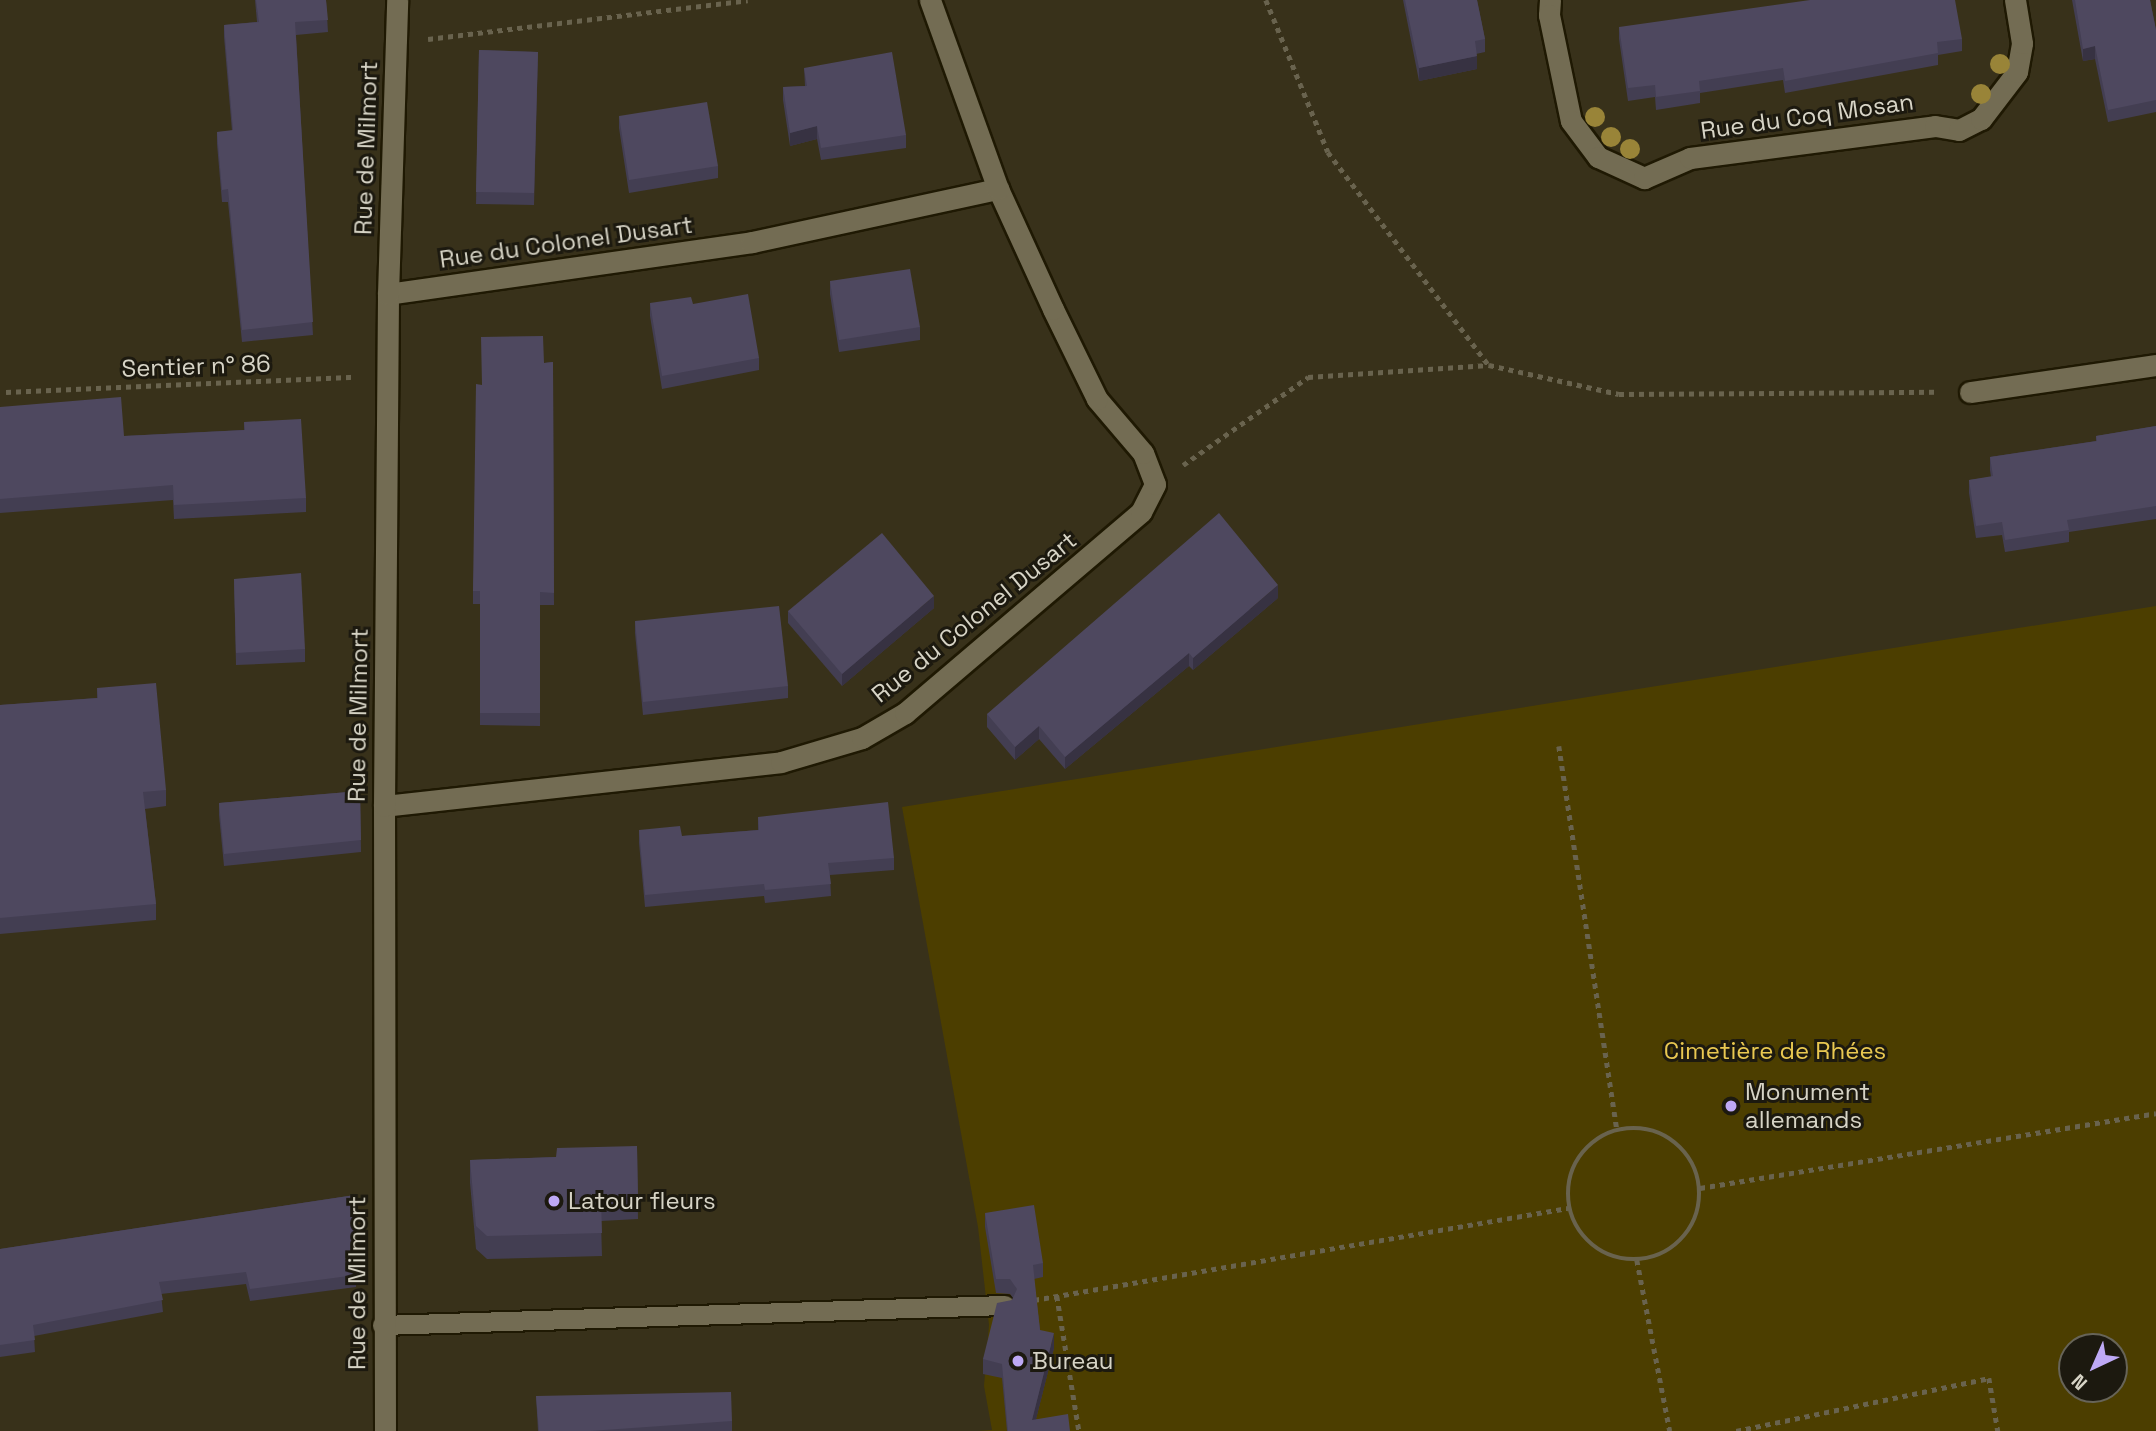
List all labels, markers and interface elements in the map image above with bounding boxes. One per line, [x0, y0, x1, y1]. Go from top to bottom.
street label: Rue de Milmort [349, 60, 383, 236]
street label: Rue du Coq Mosan [1699, 87, 1915, 145]
street label: Rue du Colonel Dusart [437, 210, 695, 274]
street label: Sentier n° 86 [121, 349, 271, 383]
street label: Rue du Colonel Dusart [866, 525, 1082, 709]
street label: Rue de Milmort [342, 628, 374, 802]
park label: Cimetière de Rhées [1664, 1037, 1886, 1065]
place label: Monument allemands [1745, 1078, 1870, 1134]
marker: Monument allemands [1723, 1098, 1739, 1114]
place label: Latour fleurs [568, 1187, 716, 1215]
marker: Latour fleurs [546, 1193, 562, 1209]
street label: Rue de Milmort [343, 1196, 371, 1370]
north arrow [2058, 1333, 2128, 1403]
place label: Bureau [1032, 1347, 1114, 1375]
marker: Bureau [1010, 1353, 1026, 1369]
text: N [2066, 1369, 2093, 1395]

